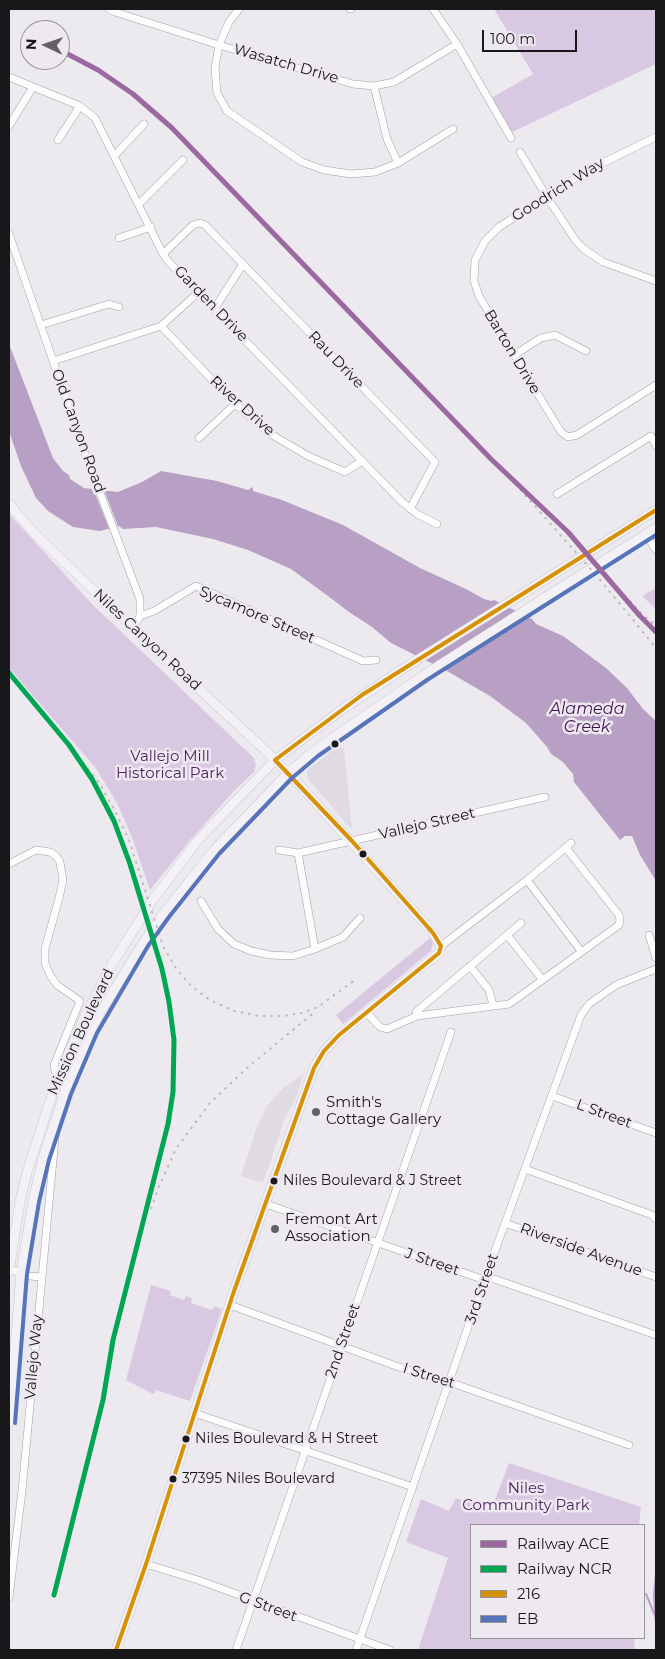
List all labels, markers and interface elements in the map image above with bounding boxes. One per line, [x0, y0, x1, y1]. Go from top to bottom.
north arrow [20, 20, 70, 70]
scale bar [485, 20, 580, 52]
text: 100 m [490, 29, 535, 48]
text: N [22, 38, 40, 50]
street label: Wasatch Drive [231, 40, 341, 88]
street label: Goodrich Way [509, 154, 607, 226]
street label: Garden Drive [170, 262, 252, 346]
street label: Barton Drive [480, 307, 544, 397]
street label: Rau Drive [304, 328, 368, 392]
street label: Old Canyon Road [47, 367, 109, 495]
street label: River Drive [206, 372, 278, 440]
street label: Sycamore Street [196, 583, 318, 647]
street label: Niles Canyon Road [90, 586, 204, 694]
water label: Alameda Creek [550, 699, 624, 737]
unlabelled marker [330, 739, 340, 749]
park label: Vallejo Mill Historical Park [116, 748, 224, 783]
street label: Vallejo Street [377, 804, 477, 844]
unlabelled marker [358, 849, 368, 859]
street label: Mission Boulevard [44, 966, 118, 1098]
place label: Smith's Cottage Gallery [326, 1094, 441, 1129]
street label: L Street [574, 1096, 634, 1132]
marker: Smith's Cottage Gallery [310, 1106, 322, 1118]
place label: Niles Boulevard & J Street [283, 1173, 462, 1189]
marker: Niles Boulevard & J Street [269, 1176, 279, 1186]
place label: Fremont Art Association [285, 1211, 378, 1246]
street label: Riverside Avenue [517, 1219, 645, 1281]
marker: Fremont Art Association [269, 1223, 281, 1235]
street label: J Street [402, 1244, 462, 1280]
street label: 3rd Street [461, 1251, 503, 1327]
street label: 2nd Street [322, 1301, 364, 1381]
street label: Vallejo Way [21, 1314, 47, 1400]
street label: I Street [401, 1360, 457, 1392]
place label: Niles Boulevard & H Street [195, 1431, 378, 1447]
marker: Niles Boulevard & H Street [181, 1434, 191, 1444]
place label: 37395 Niles Boulevard [182, 1471, 335, 1487]
marker: 37395 Niles Boulevard [168, 1474, 178, 1484]
park label: Niles Community Park [462, 1480, 590, 1515]
legend [470, 1524, 645, 1639]
text: Railway ACE [517, 1534, 609, 1553]
text: Railway NCR [517, 1559, 612, 1578]
text: 216 [517, 1584, 540, 1603]
street label: G Street [236, 1588, 300, 1626]
text: EB [517, 1609, 538, 1628]

